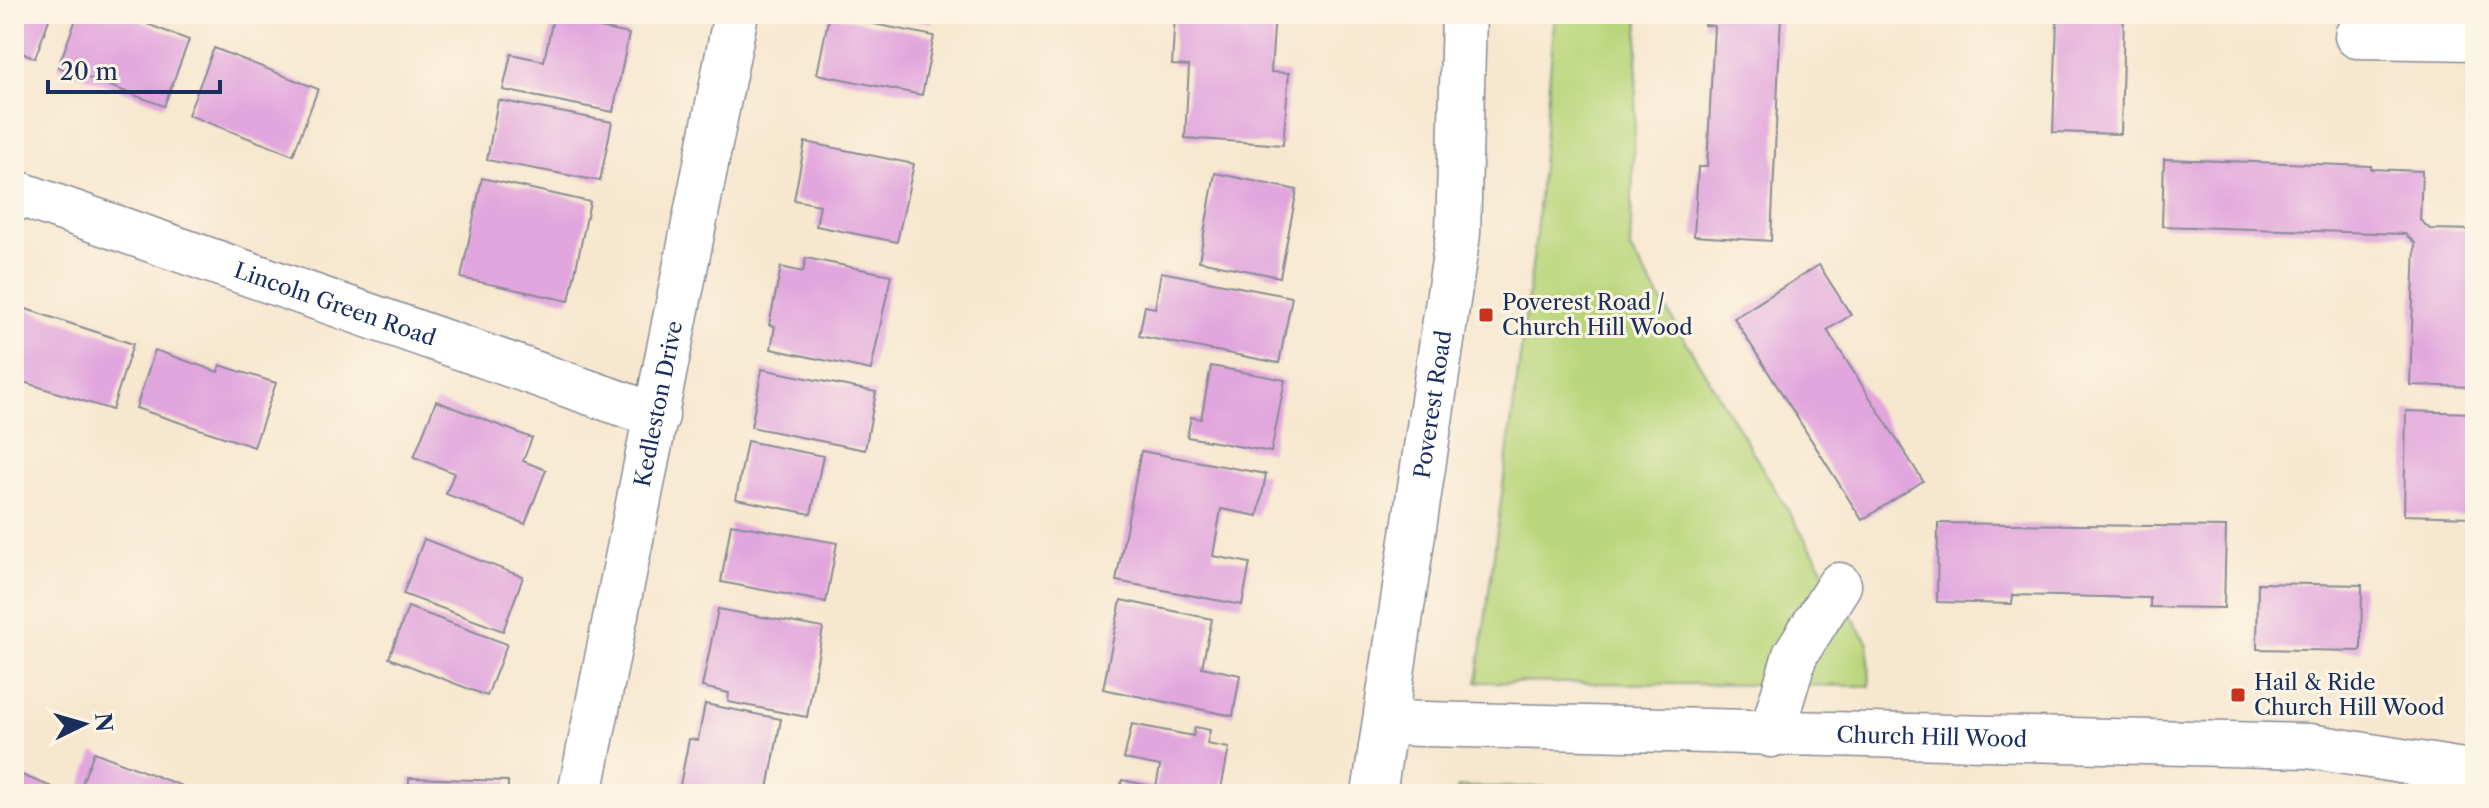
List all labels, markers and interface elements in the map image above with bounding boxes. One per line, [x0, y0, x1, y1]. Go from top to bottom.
scale bar [48, 44, 220, 94]
text: 20 m [60, 57, 118, 86]
street label: Lincoln Green Road [231, 257, 439, 352]
place label: Poverest Road / Church Hill Wood [1502, 289, 1693, 341]
marker: Poverest Road / Church Hill Wood [1477, 306, 1495, 324]
street label: Kedleston Drive [629, 318, 688, 489]
street label: Poverest Road [1409, 329, 1457, 480]
place label: Hail & Ride Church Hill Wood [2254, 669, 2445, 721]
north arrow [44, 684, 124, 764]
marker: Hail & Ride Church Hill Wood [2229, 686, 2247, 704]
text: N [89, 712, 118, 733]
street label: Church Hill Wood [1836, 721, 2028, 753]

